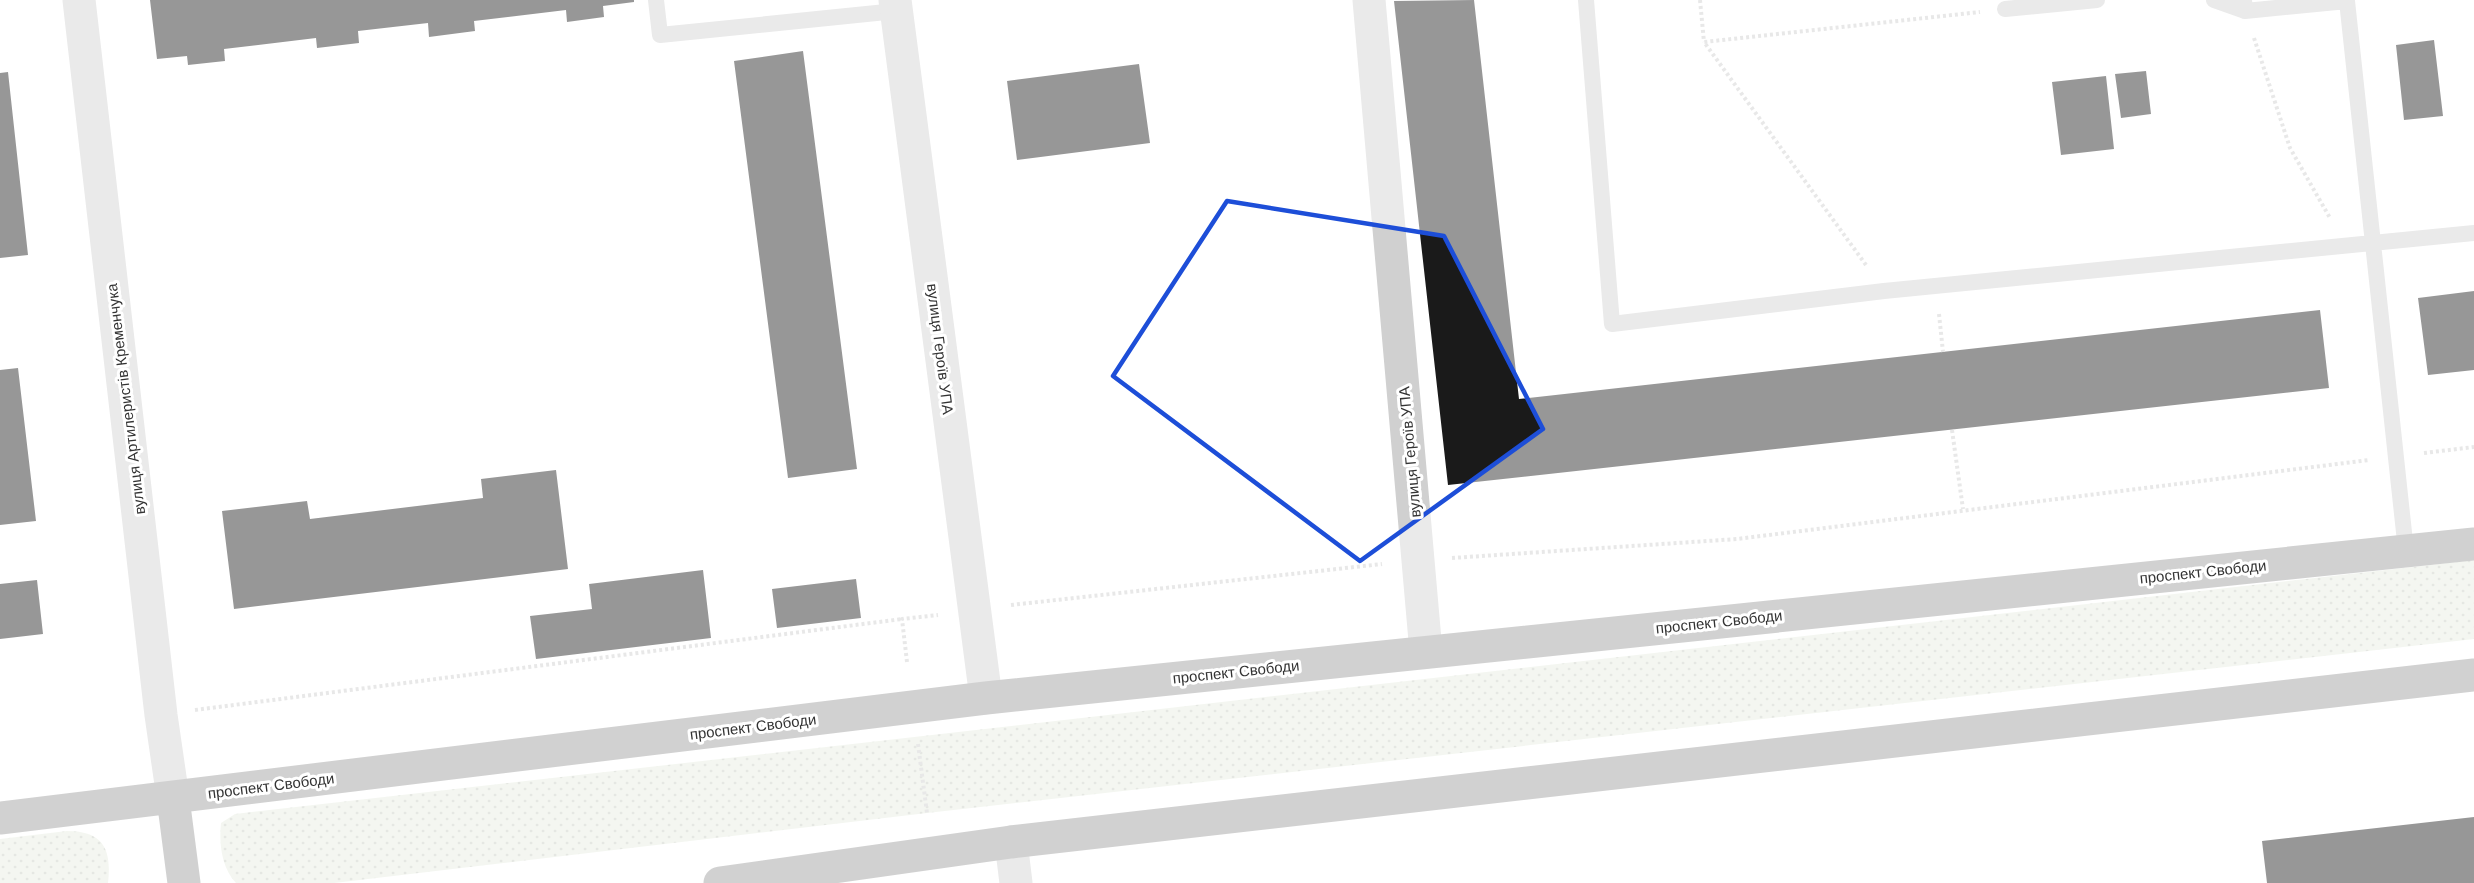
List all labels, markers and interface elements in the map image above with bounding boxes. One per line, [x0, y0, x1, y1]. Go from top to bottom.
street label: вулиця Артилеристів Кременчука [103, 282, 148, 516]
street label: вулиця Героїв УПА [924, 283, 957, 415]
street label: вулиця Героїв УПА [1395, 386, 1424, 518]
street label: проспект Свободи [2139, 556, 2267, 587]
street label: проспект Свободи [1655, 606, 1783, 637]
street label: проспект Свободи [1172, 656, 1300, 687]
street label: проспект Свободи [689, 710, 817, 743]
street label: проспект Свободи [207, 769, 335, 802]

